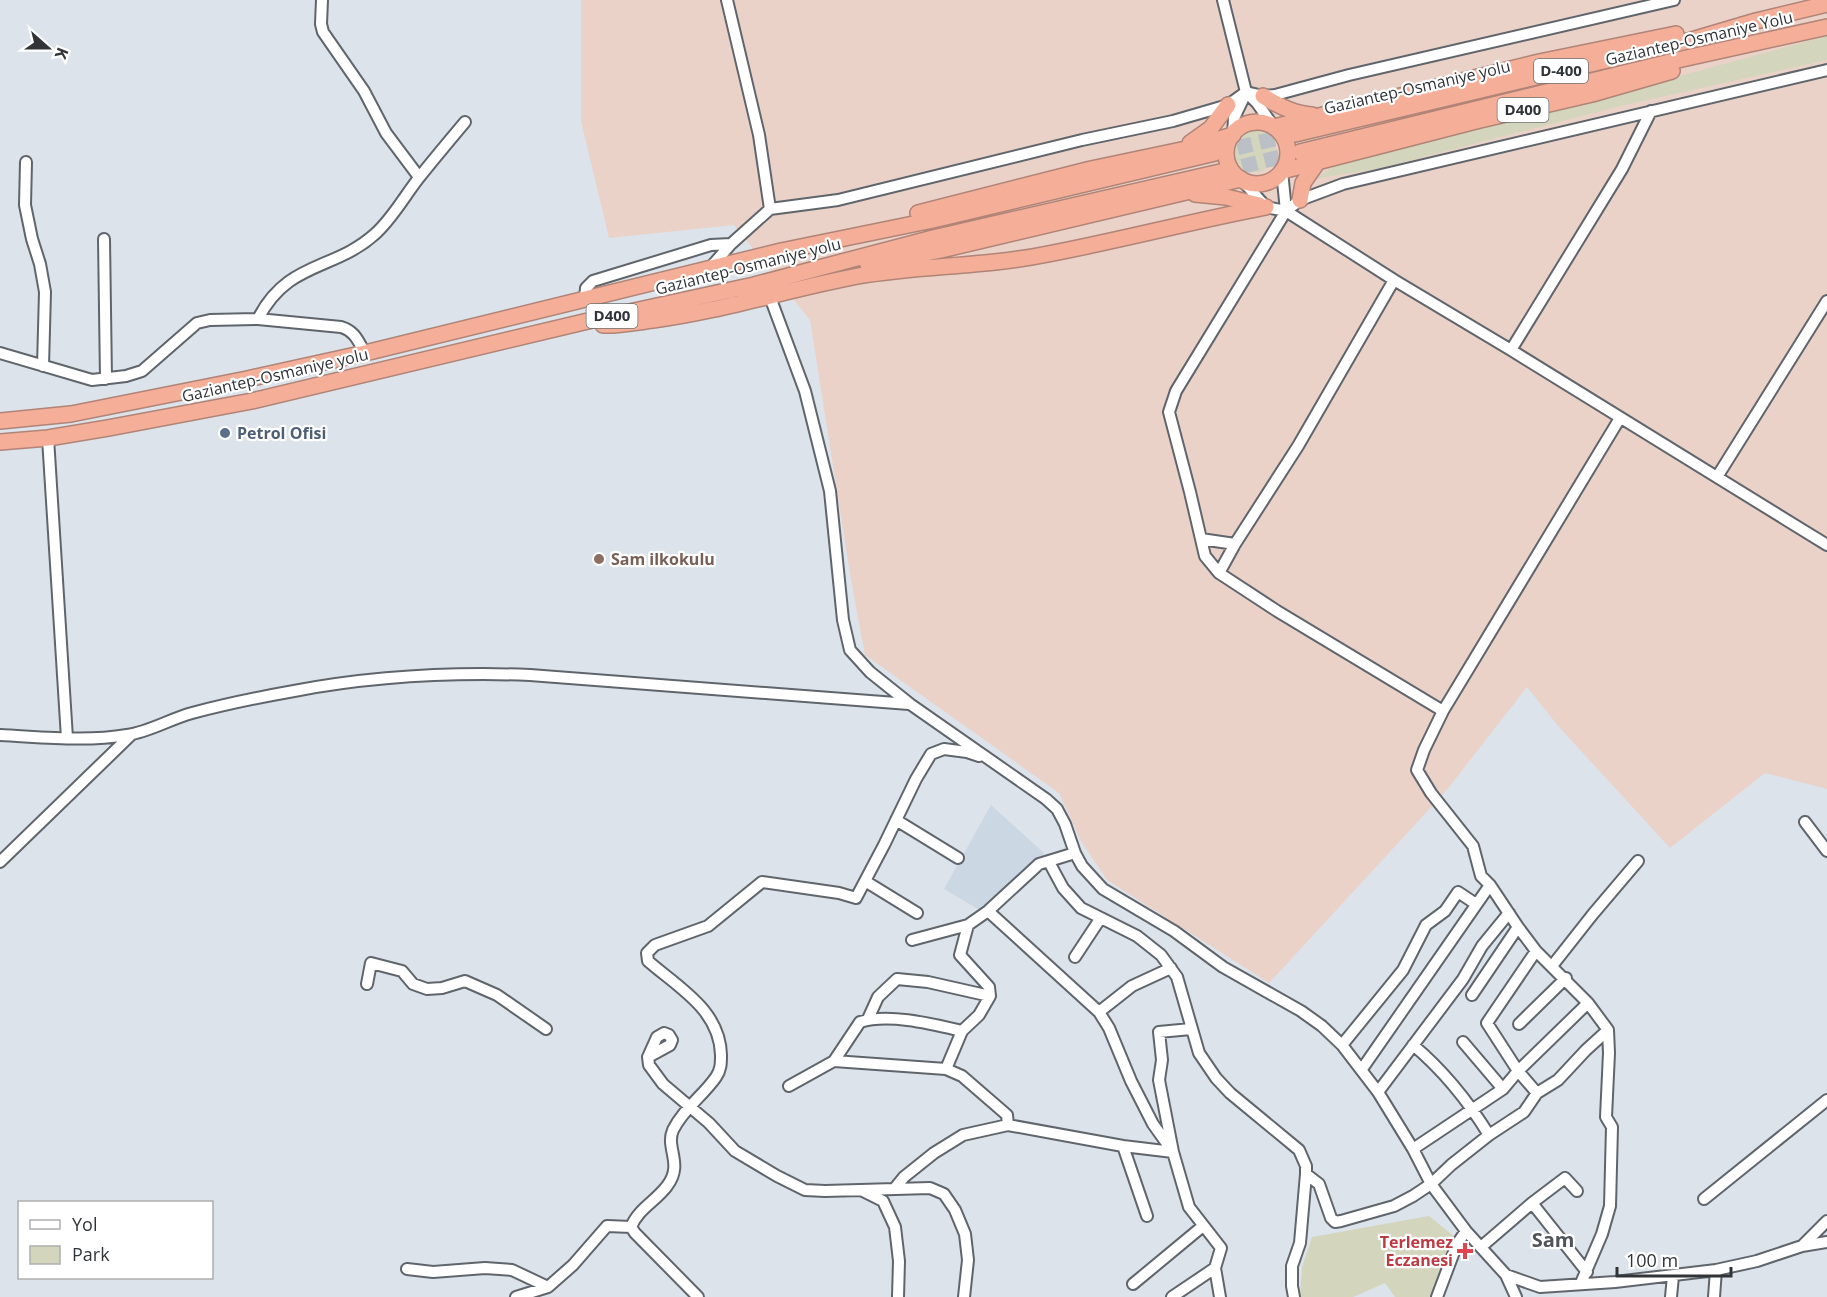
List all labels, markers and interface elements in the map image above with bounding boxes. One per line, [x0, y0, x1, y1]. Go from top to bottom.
street label: Gaziantep-Osmaniye Yolu [1603, 6, 1795, 70]
north arrow [18, 18, 78, 78]
text: K [50, 44, 74, 63]
street label: Gaziantep-Osmaniye yolu [1322, 55, 1512, 119]
road number: D-400 [1534, 59, 1588, 83]
road number: D400 [1498, 98, 1549, 122]
street label: Gaziantep-Osmaniye yolu [653, 232, 843, 300]
road number: D400 [586, 304, 638, 328]
street label: Gaziantep-Osmaniye yolu [180, 343, 370, 407]
place label: Petrol Ofisi [237, 422, 326, 444]
marker: Petrol Ofisi [218, 426, 232, 440]
place label: Sam ilkokulu [611, 548, 715, 570]
marker: Sam ilkokulu [592, 552, 606, 566]
legend [18, 1201, 213, 1279]
text: Yol [72, 1212, 97, 1236]
district label: Sam [1532, 1226, 1574, 1253]
place label: Terlemez Eczanesi [1380, 1231, 1453, 1271]
scale bar [1617, 1240, 1731, 1278]
text: Park [72, 1242, 110, 1266]
marker: Terlemez Eczanesi [1458, 1244, 1472, 1258]
text: 100 m [1626, 1248, 1678, 1272]

